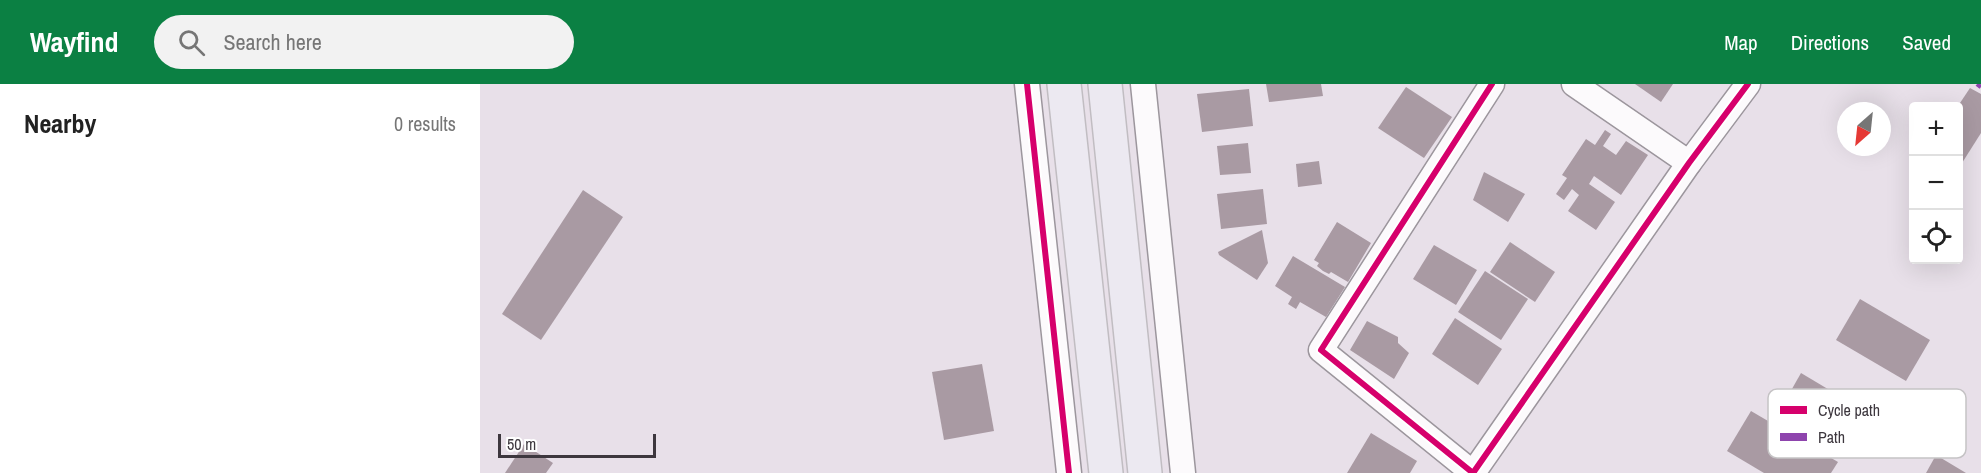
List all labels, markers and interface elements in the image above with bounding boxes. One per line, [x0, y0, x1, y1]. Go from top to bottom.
search box [154, 15, 574, 69]
text: Wayfind [30, 23, 118, 61]
icon: search [175, 26, 208, 59]
text: Search here [223, 27, 322, 57]
text: Map [1724, 28, 1758, 57]
text: Directions [1791, 28, 1869, 57]
text: Saved [1902, 28, 1951, 57]
north arrow [1837, 102, 1891, 156]
map controls [1909, 102, 1963, 264]
button: + [1909, 102, 1963, 156]
text: Nearby [24, 106, 96, 141]
text: 0 results [394, 110, 456, 137]
button: − [1909, 156, 1963, 210]
button: locate [1909, 210, 1963, 264]
legend [1768, 389, 1966, 458]
text: Cycle path [1818, 399, 1880, 421]
text: Path [1818, 426, 1845, 448]
scale bar [498, 431, 656, 458]
text: 50 m [507, 433, 536, 455]

